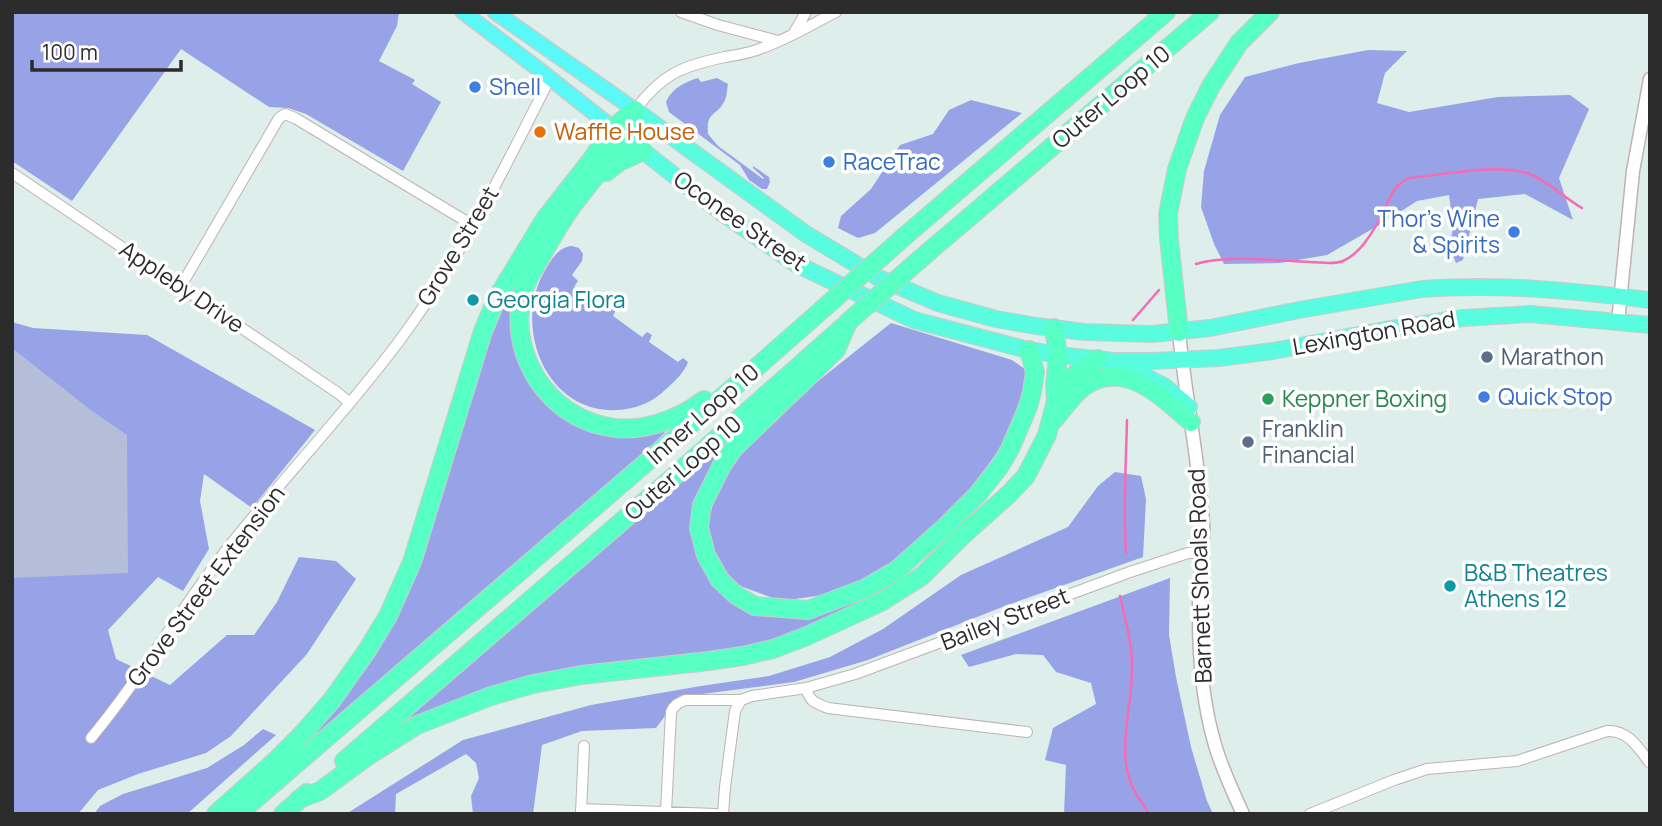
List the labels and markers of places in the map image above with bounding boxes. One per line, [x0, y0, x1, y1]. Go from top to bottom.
place label: Shell [489, 70, 541, 102]
marker: Shell [467, 79, 483, 95]
place label: Waffle House [554, 115, 695, 147]
marker: Waffle House [532, 124, 548, 140]
place label: RaceTrac [843, 145, 941, 177]
marker: RaceTrac [821, 154, 837, 170]
place label: Thor's Wine & Spirits [1377, 202, 1500, 260]
marker: Thor's Wine & Spirits [1506, 224, 1522, 240]
place label: Georgia Flora [487, 283, 626, 315]
marker: Georgia Flora [465, 292, 481, 308]
place label: Marathon [1501, 340, 1604, 372]
marker: Marathon [1479, 349, 1495, 365]
place label: Quick Stop [1498, 380, 1613, 412]
place label: Keppner Boxing [1282, 382, 1447, 414]
marker: Quick Stop [1476, 389, 1492, 405]
marker: Keppner Boxing [1260, 391, 1276, 407]
place label: Franklin Financial [1262, 412, 1355, 470]
marker: Franklin Financial [1240, 434, 1256, 450]
place label: B&B Theatres Athens 12 [1464, 556, 1608, 614]
marker: B&B Theatres Athens 12 [1442, 578, 1458, 594]

